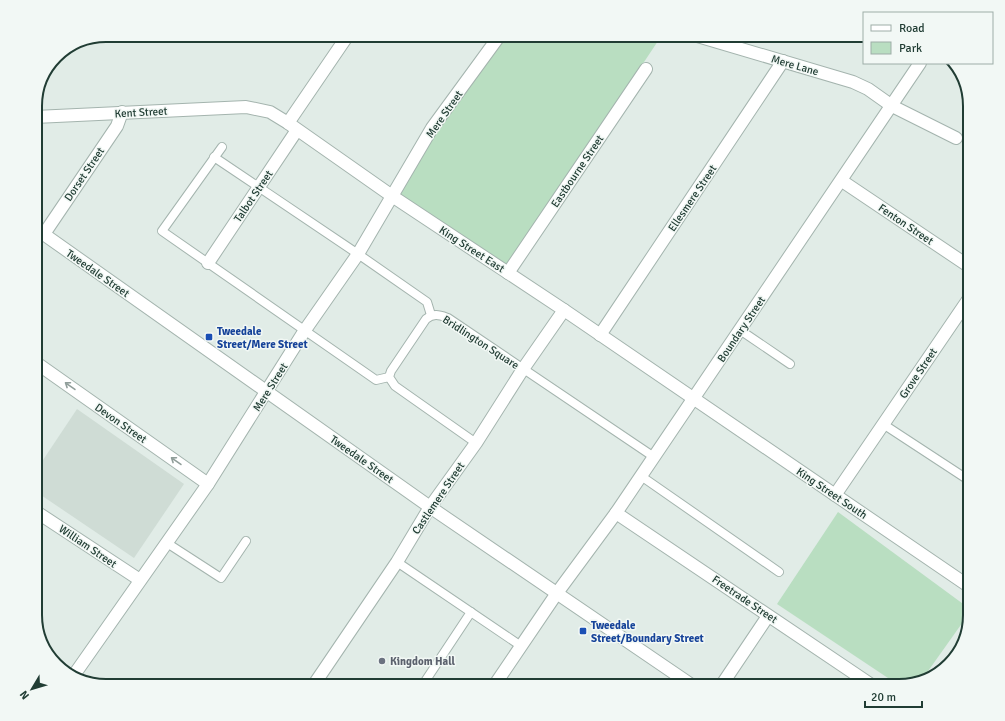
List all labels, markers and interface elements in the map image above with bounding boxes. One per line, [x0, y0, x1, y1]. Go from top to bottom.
legend [863, 12, 993, 64]
text: Road [899, 21, 925, 36]
text: Park [899, 41, 922, 56]
street label: Mere Lane [770, 52, 820, 78]
street label: Mere Street [423, 88, 466, 140]
street label: Kent Street [114, 105, 168, 120]
street label: Eastbourne Street [548, 132, 607, 210]
street label: Dorset Street [62, 145, 107, 204]
street label: Ellesmere Street [665, 162, 720, 234]
street label: Talbot Street [231, 168, 276, 225]
street label: Fenton Street [876, 201, 936, 248]
street label: King Street East [437, 223, 507, 275]
street label: Tweedale Street [63, 247, 132, 300]
street label: Boundary Street [715, 294, 768, 365]
street label: Bridlington Square [440, 313, 521, 372]
place label: Tweedale Street/Mere Street [217, 325, 308, 351]
marker: Tweedale Street/Mere Street [204, 332, 214, 342]
street label: Grove Street [897, 345, 940, 401]
street label: Mere Street [250, 360, 291, 414]
one-way arrow [64, 382, 75, 390]
street label: Devon Street [92, 401, 149, 446]
street label: Tweedale Street [327, 433, 396, 486]
one-way arrow [171, 457, 182, 465]
street label: Castlemere Street [410, 460, 467, 537]
street label: King Street South [794, 465, 870, 522]
street label: William Street [56, 522, 119, 571]
street label: Freetrade Street [710, 573, 780, 626]
place label: Tweedale Street/Boundary Street [591, 619, 704, 645]
marker: Tweedale Street/Boundary Street [578, 626, 588, 636]
place label: Kingdom Hall [390, 655, 456, 668]
marker: Kingdom Hall [377, 656, 387, 666]
north arrow [12, 669, 52, 709]
scale bar [865, 683, 922, 709]
text: N [17, 688, 32, 702]
text: 20 m [871, 690, 896, 705]

